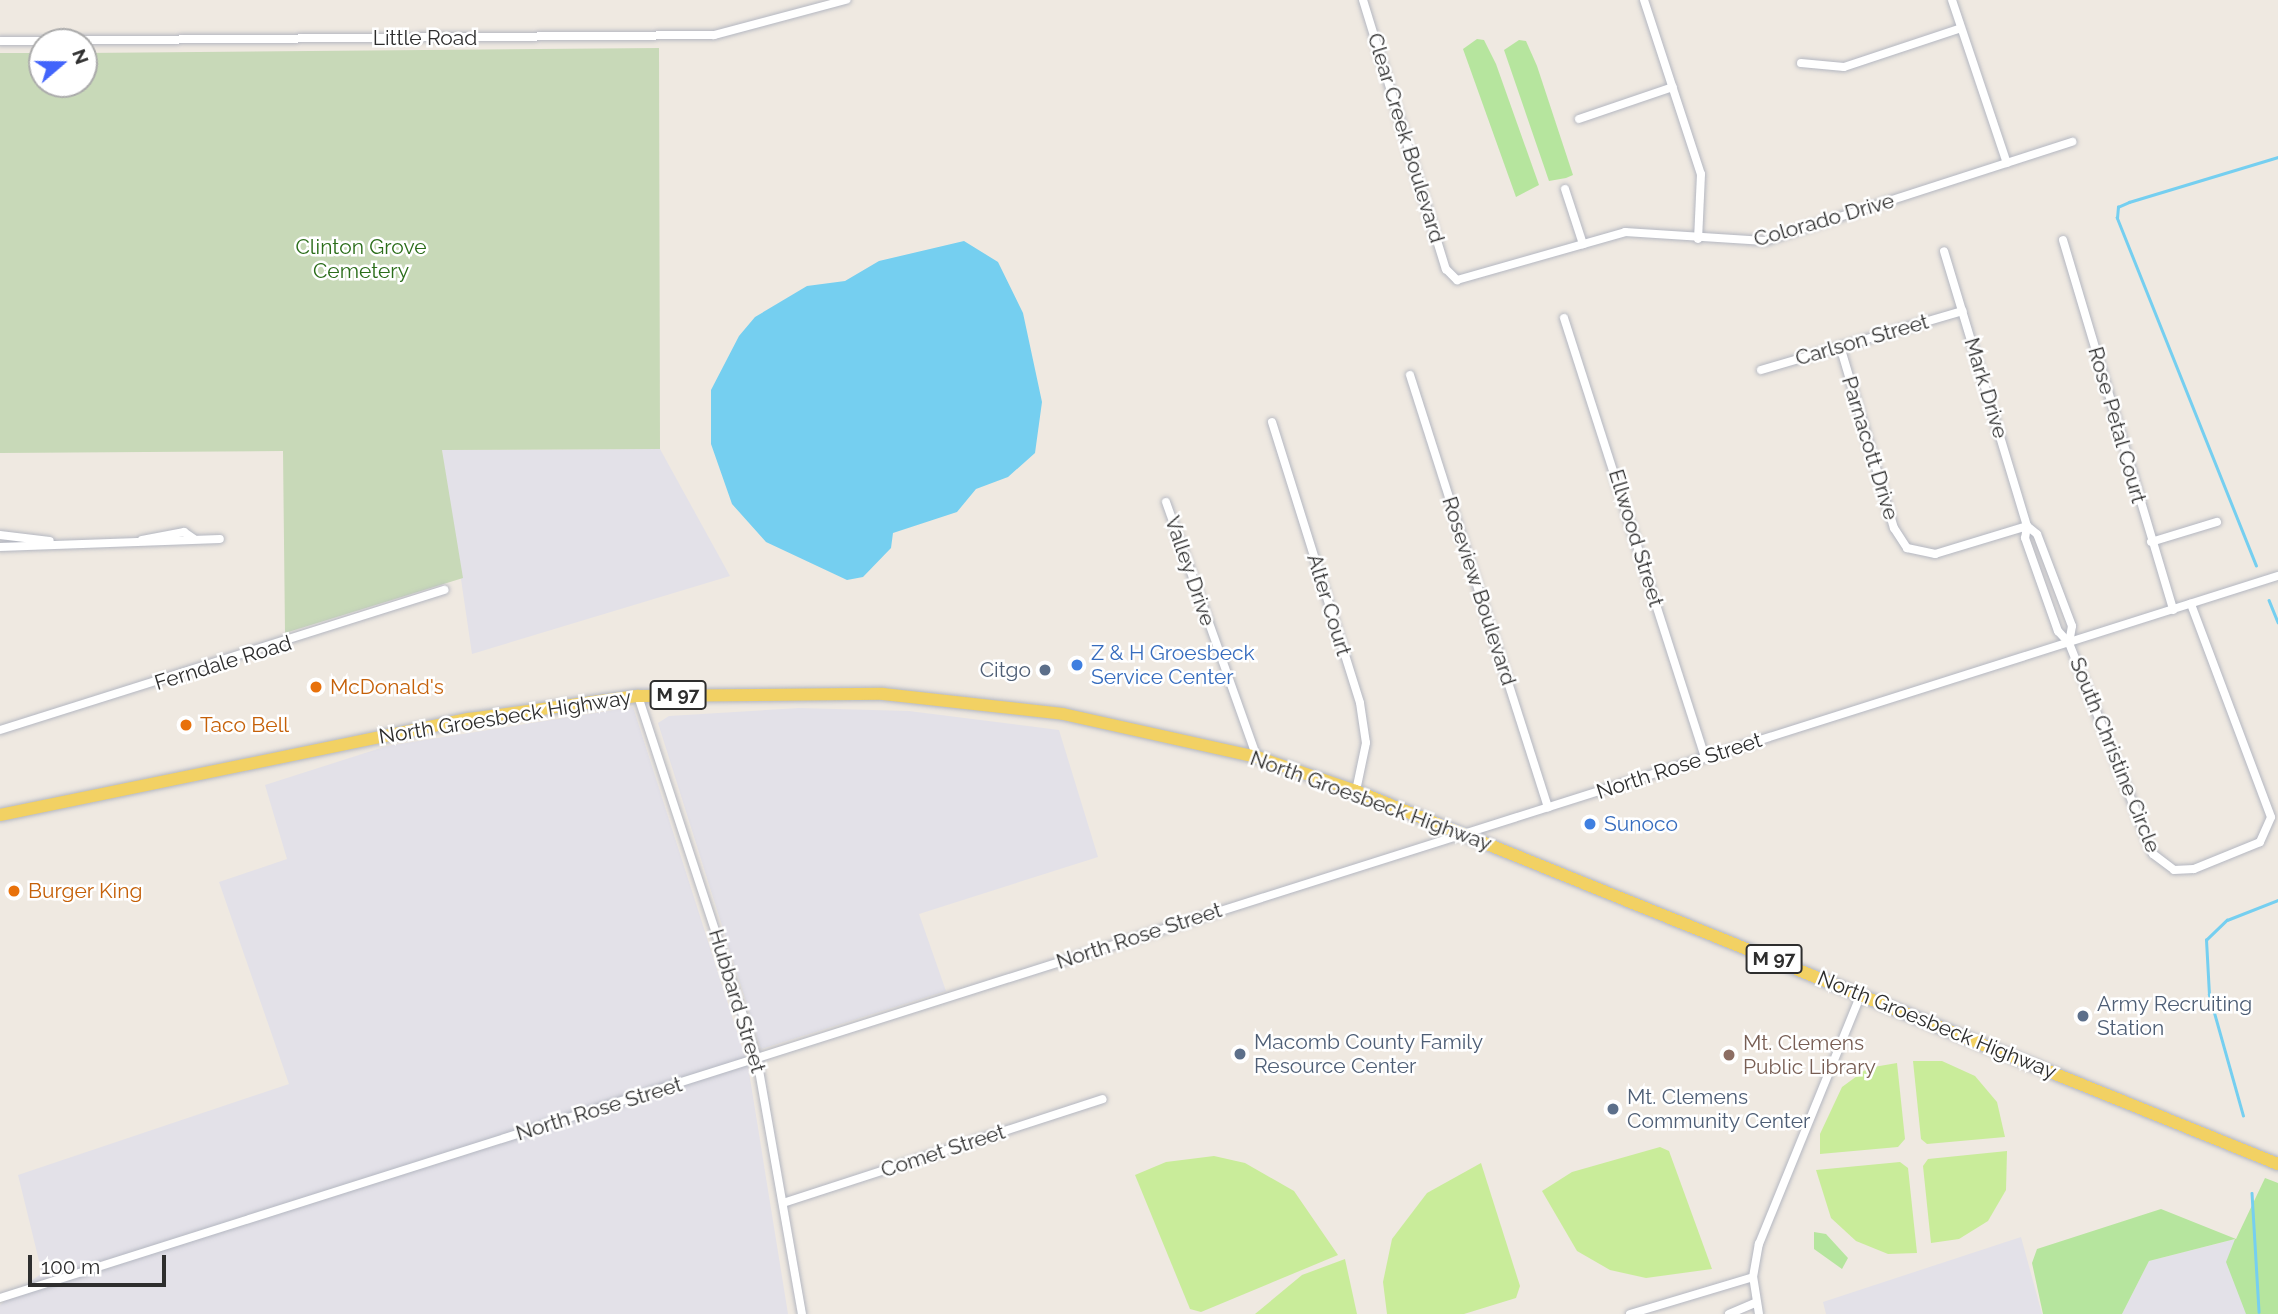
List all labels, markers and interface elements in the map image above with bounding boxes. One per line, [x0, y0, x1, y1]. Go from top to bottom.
street label: Little Road [373, 25, 477, 51]
north arrow [28, 28, 98, 98]
street label: Clear Creek Boulevard [1362, 30, 1450, 246]
text: N [68, 46, 94, 67]
street label: Colorado Drive [1751, 188, 1897, 252]
park label: Clinton Grove Cemetery [295, 234, 427, 284]
street label: Carlson Street [1792, 309, 1932, 371]
street label: Mark Drive [1959, 335, 2013, 441]
street label: Rose Petal Court [2083, 344, 2151, 506]
street label: Parnacott Drive [1836, 373, 1904, 523]
street label: Ellwood Street [1603, 466, 1669, 610]
street label: Roseview Boulevard [1437, 493, 1521, 689]
street label: Valley Drive [1159, 513, 1221, 629]
street label: Alter Court [1302, 551, 1356, 659]
street label: Ferndale Road [151, 630, 295, 696]
place label: Z & H Groesbeck Service Center [1091, 640, 1255, 690]
street label: South Christine Circle [2064, 654, 2166, 856]
place label: Citgo [980, 657, 1031, 683]
marker: Z & H Groesbeck Service Center [1069, 657, 1085, 673]
marker: Citgo [1037, 662, 1053, 678]
place label: McDonald's [330, 674, 444, 700]
marker: McDonald's [308, 679, 324, 695]
road number: M 97 [648, 680, 708, 710]
street label: North Groesbeck Highway [377, 685, 633, 749]
place label: Taco Bell [200, 712, 289, 738]
marker: Taco Bell [178, 717, 194, 733]
street label: North Rose Street [1593, 727, 1765, 805]
street label: North Groesbeck Highway [1247, 746, 1495, 856]
place label: Sunoco [1604, 811, 1678, 837]
marker: Sunoco [1582, 816, 1598, 832]
place label: Burger King [28, 878, 143, 904]
marker: Burger King [6, 883, 22, 899]
street label: North Rose Street [1053, 897, 1225, 975]
street label: Hubbard Street [703, 926, 771, 1076]
road number: M 97 [1744, 944, 1804, 974]
street label: North Groesbeck Highway [1814, 966, 2060, 1084]
place label: Army Recruiting Station [2097, 991, 2253, 1041]
marker: Army Recruiting Station [2075, 1008, 2091, 1024]
place label: Macomb County Family Resource Center [1254, 1029, 1484, 1079]
place label: Mt. Clemens Public Library [1743, 1030, 1876, 1080]
marker: Macomb County Family Resource Center [1232, 1046, 1248, 1062]
marker: Mt. Clemens Public Library [1721, 1047, 1737, 1063]
street label: North Rose Street [513, 1072, 685, 1146]
place label: Mt. Clemens Community Center [1627, 1084, 1811, 1134]
marker: Mt. Clemens Community Center [1605, 1101, 1621, 1117]
street label: Comet Street [878, 1119, 1008, 1183]
scale bar [32, 1240, 170, 1284]
text: 100 m [41, 1254, 100, 1279]

